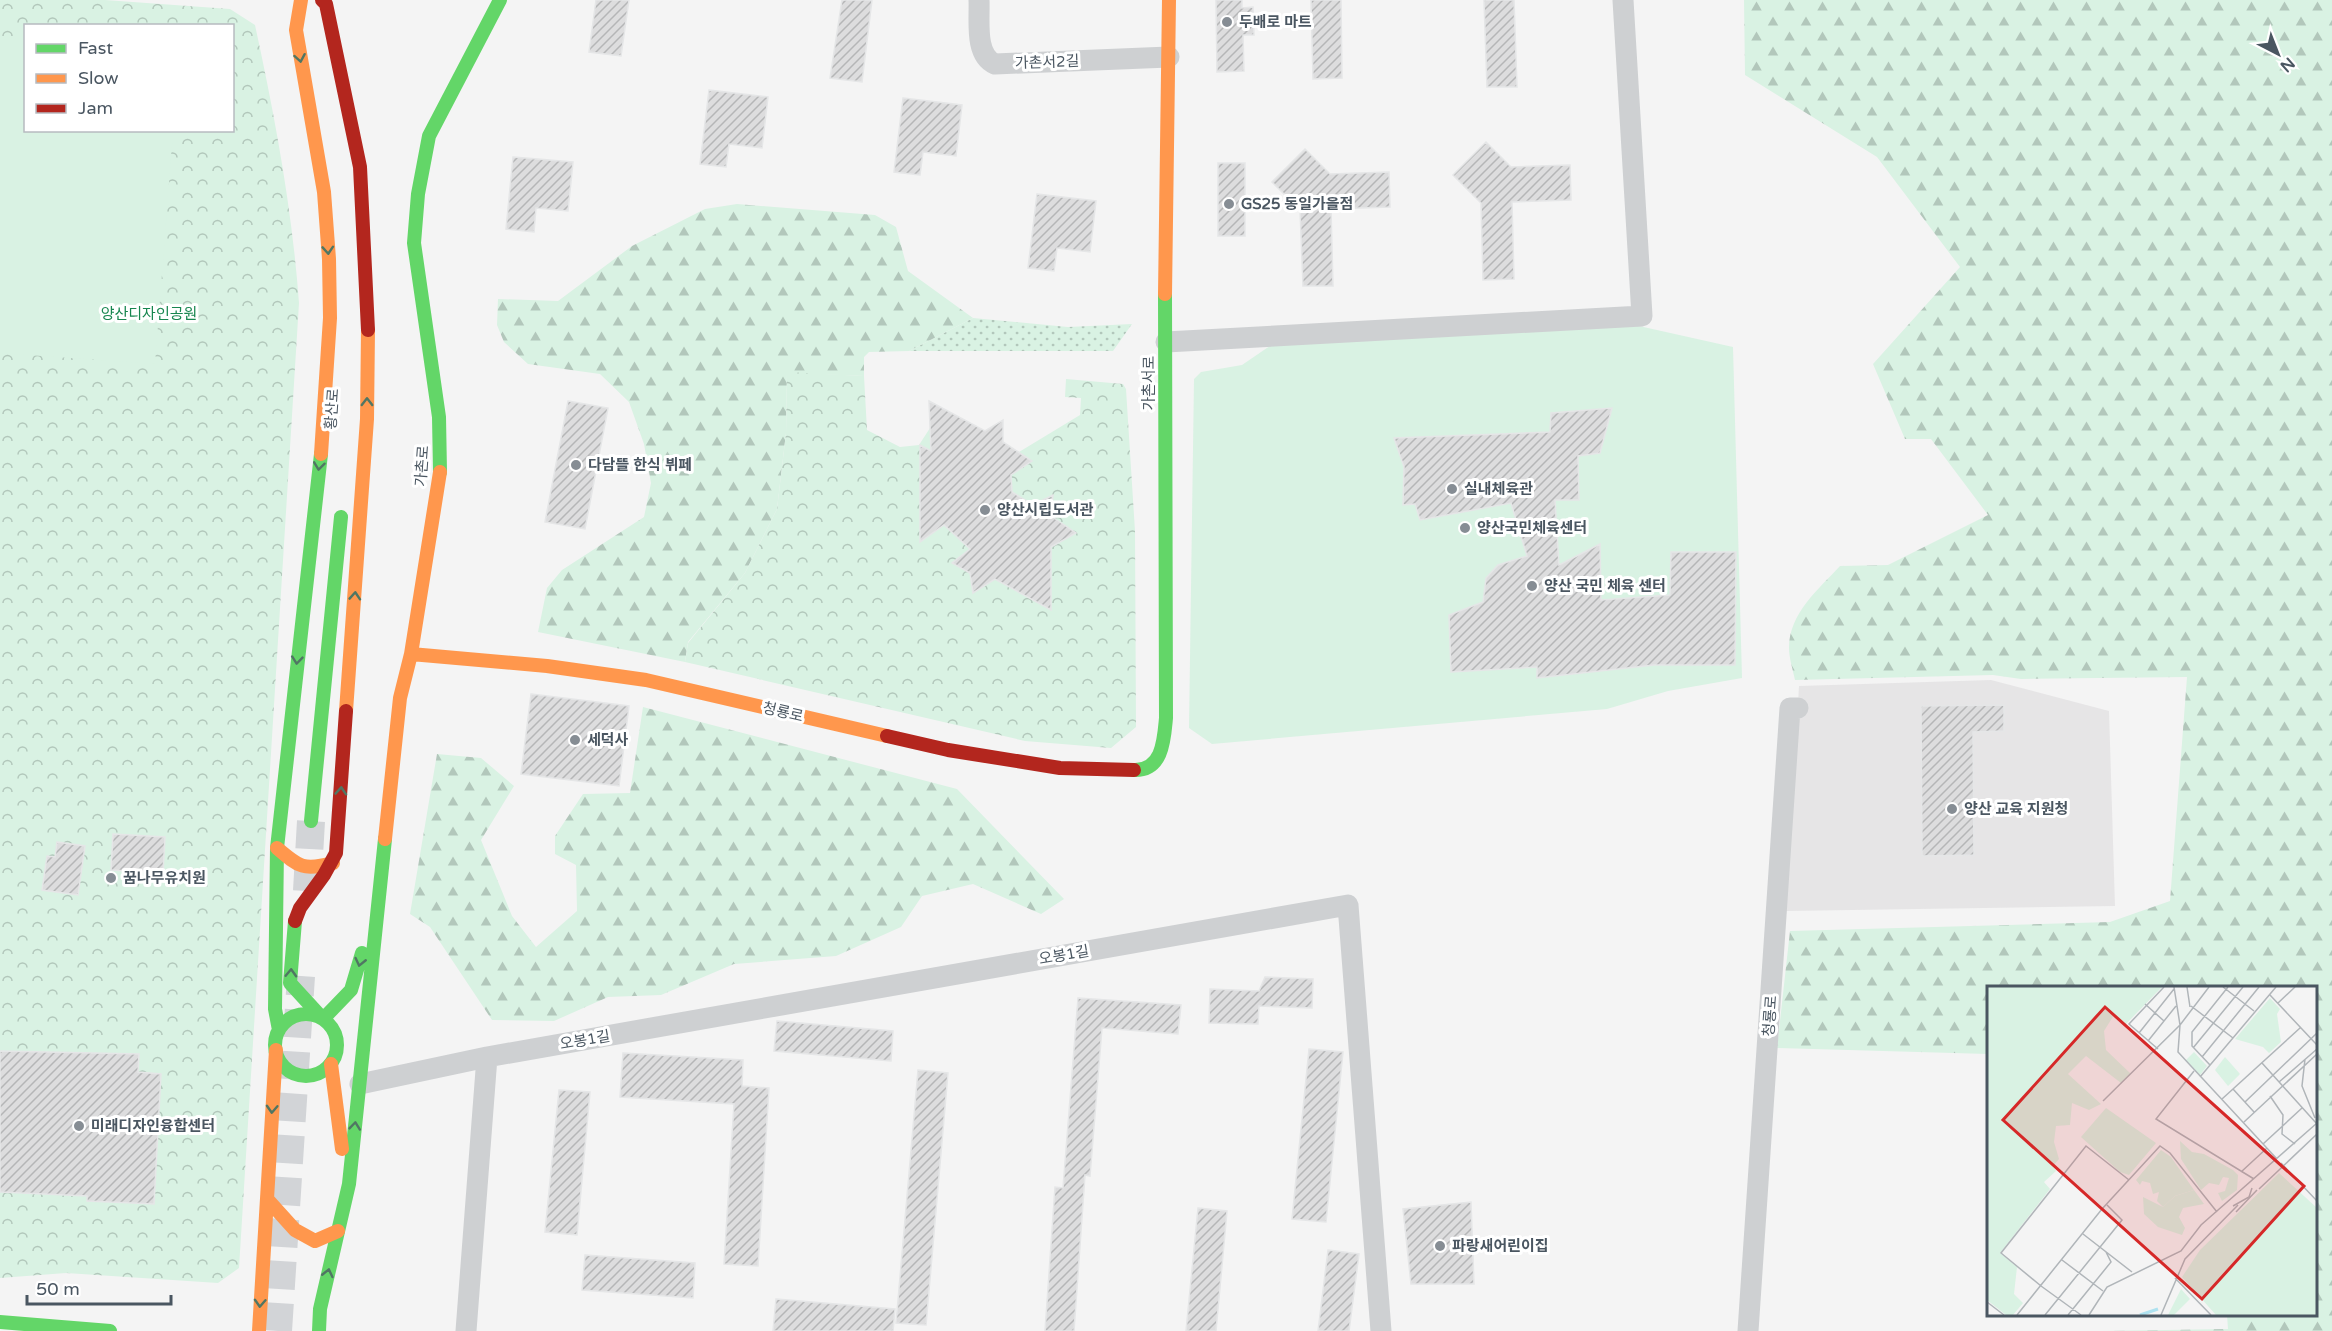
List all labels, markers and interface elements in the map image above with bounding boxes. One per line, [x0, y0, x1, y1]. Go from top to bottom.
place label: 두배로 마트 [1239, 13, 1312, 31]
marker: 두배로 마트 [1220, 15, 1234, 29]
legend [24, 24, 234, 132]
north arrow [2248, 24, 2308, 84]
text: Fast [78, 37, 113, 59]
street label: 가촌서2길 [1014, 52, 1080, 72]
one-way arrow [294, 53, 306, 62]
text: N [2276, 53, 2299, 76]
text: Slow [78, 67, 119, 89]
text: Jam [78, 97, 113, 119]
place label: GS25 동일가을점 [1241, 195, 1353, 213]
marker: GS25 동일가을점 [1222, 197, 1236, 211]
one-way arrow [321, 246, 334, 255]
park label: 양산디자인공원 [101, 305, 197, 323]
street label: 가촌서로 [1140, 355, 1158, 411]
street label: 황산로 [322, 388, 342, 430]
one-way arrow [361, 397, 373, 406]
street label: 가촌로 [412, 445, 432, 487]
place label: 다담뜰 한식 뷔페 [588, 456, 692, 474]
marker: 다담뜰 한식 뷔페 [569, 458, 583, 472]
one-way arrow [314, 461, 326, 470]
place label: 실내체육관 [1464, 480, 1533, 498]
marker: 실내체육관 [1445, 482, 1459, 496]
place label: 양산시립도서관 [997, 501, 1094, 519]
marker: 양산시립도서관 [978, 503, 992, 517]
place label: 양산국민체육센터 [1477, 519, 1587, 537]
marker: 양산국민체육센터 [1458, 521, 1472, 535]
place label: 양산 국민 체육 센터 [1544, 577, 1666, 595]
marker: 양산 국민 체육 센터 [1525, 579, 1539, 593]
one-way arrow [348, 592, 361, 601]
one-way arrow [291, 655, 304, 664]
street label: 청룡로 [761, 699, 805, 725]
place label: 세덕사 [587, 731, 629, 749]
marker: 세덕사 [568, 733, 582, 747]
one-way arrow [334, 786, 347, 795]
place label: 양산 교육 지원청 [1964, 800, 2068, 818]
marker: 양산 교육 지원청 [1945, 802, 1959, 816]
place label: 꿈나무유치원 [123, 869, 206, 887]
marker: 꿈나무유치원 [104, 871, 118, 885]
street label: 오봉1길 [1037, 942, 1091, 968]
one-way arrow [354, 957, 367, 967]
one-way arrow [285, 968, 297, 977]
inset map [1987, 986, 2317, 1316]
street label: 청룡로 [1760, 995, 1780, 1037]
street label: 오봉1길 [558, 1027, 612, 1053]
one-way arrow [266, 1104, 279, 1113]
place label: 미래디자인융합센터 [91, 1117, 215, 1135]
marker: 미래디자인융합센터 [72, 1119, 86, 1133]
one-way arrow [348, 1121, 361, 1130]
place label: 파랑새어린이집 [1452, 1237, 1549, 1255]
marker: 파랑새어린이집 [1433, 1239, 1447, 1253]
scale bar [27, 1268, 171, 1306]
one-way arrow [321, 1269, 334, 1279]
text: 50 m [36, 1278, 80, 1300]
one-way arrow [254, 1299, 267, 1308]

